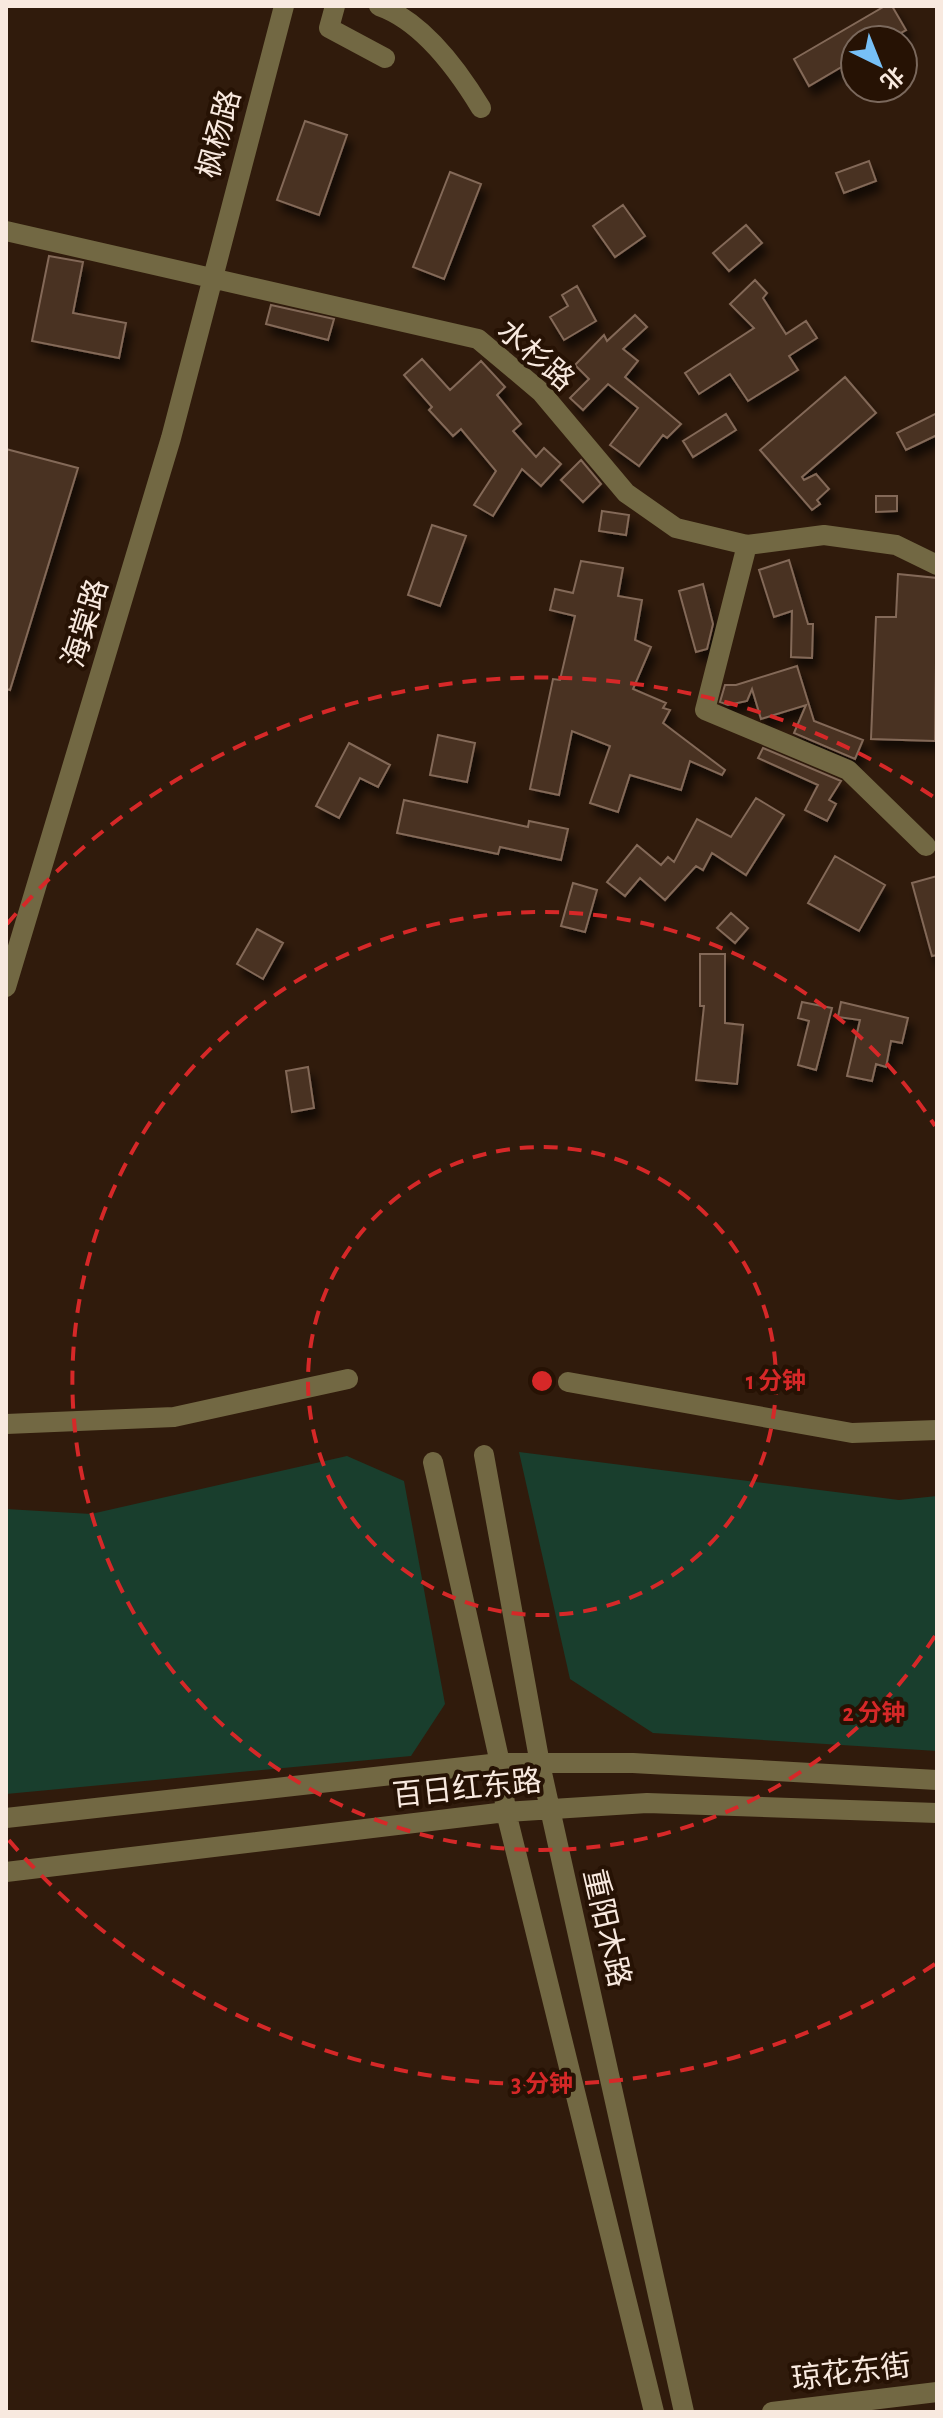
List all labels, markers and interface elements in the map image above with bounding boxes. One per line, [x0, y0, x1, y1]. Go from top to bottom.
north arrow [839, 24, 919, 104]
text: 北 [876, 62, 908, 94]
street label: 枫杨路 [192, 86, 246, 182]
street label: 水杉路 [492, 313, 580, 397]
street label: 海棠路 [57, 575, 113, 671]
centre of rings [528, 1367, 556, 1395]
text: 1 分钟 [746, 1368, 806, 1394]
text: 2 分钟 [843, 1700, 905, 1726]
street label: 百日红东路 [391, 1764, 543, 1812]
street label: 重阳木路 [578, 1866, 636, 1990]
text: 3 分钟 [511, 2071, 573, 2097]
street label: 琼花东街 [789, 2349, 913, 2395]

